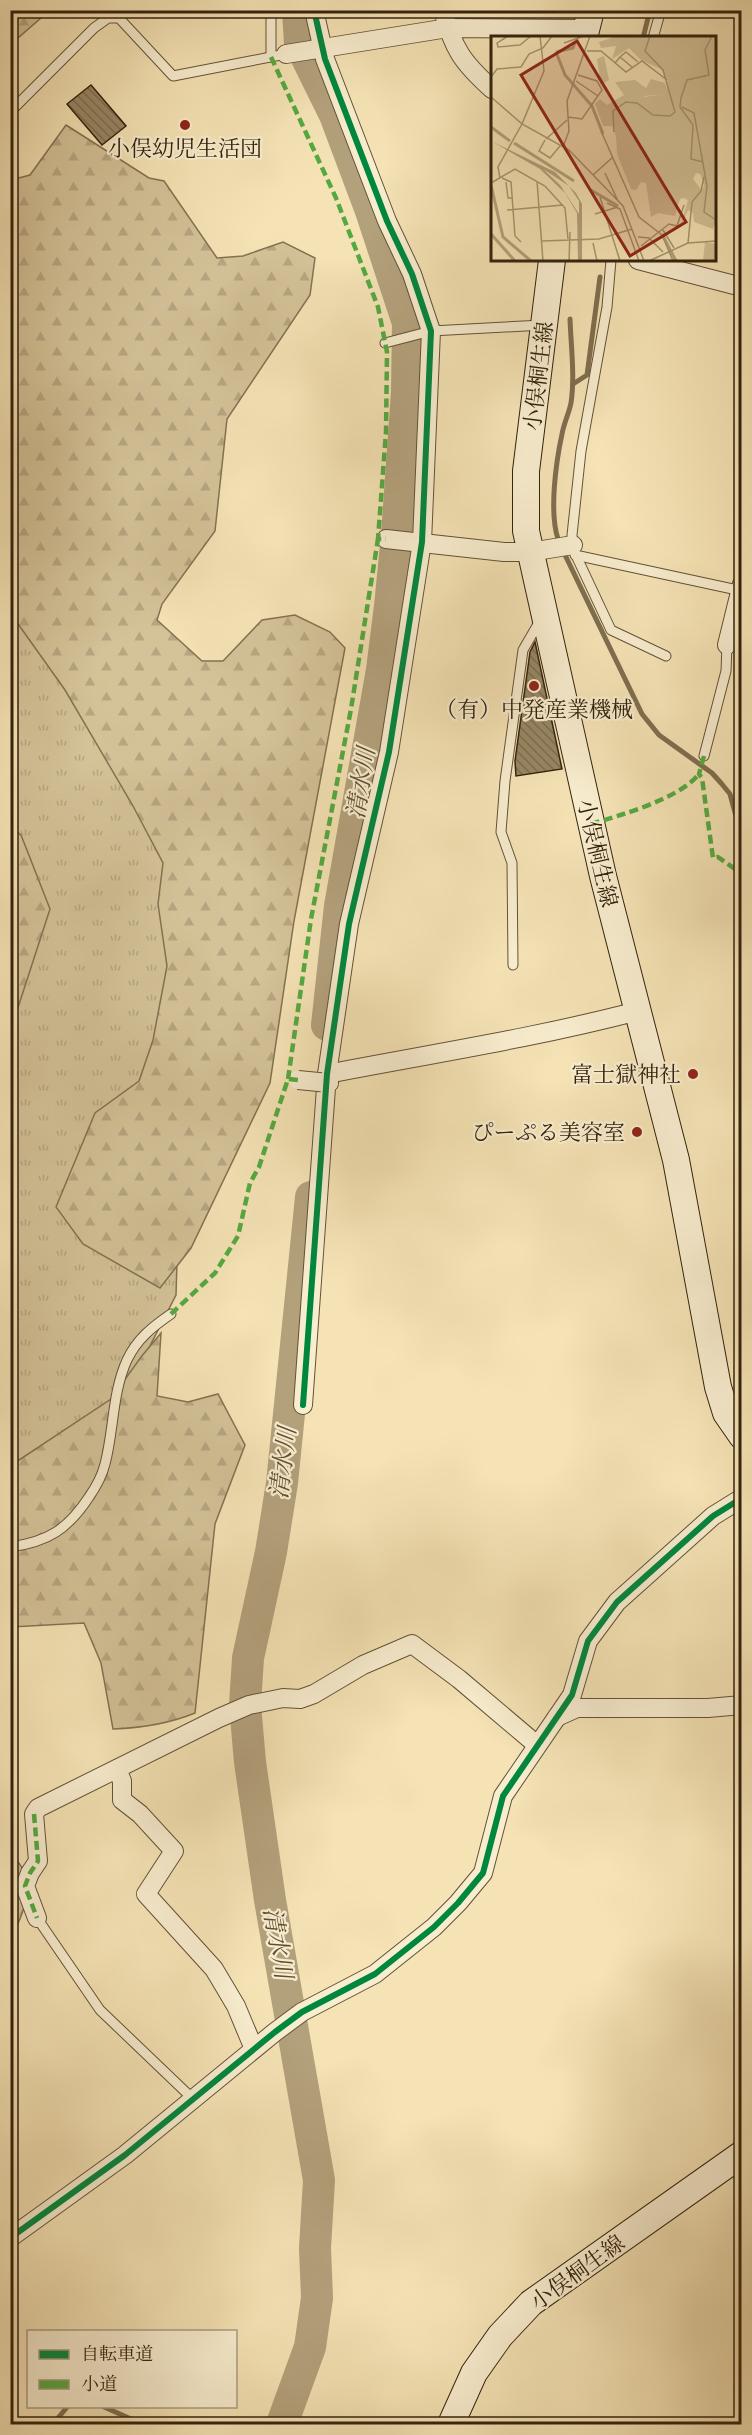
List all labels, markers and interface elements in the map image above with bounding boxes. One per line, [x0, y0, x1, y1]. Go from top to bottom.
inset map [491, 36, 716, 261]
marker: 小俣幼児生活団 [178, 118, 192, 132]
place label: 小俣幼児生活団 [108, 136, 262, 163]
street label: 小俣桐生線 [519, 320, 560, 432]
marker: （有）中発産業機械 [527, 679, 541, 693]
place label: （有）中発産業機械 [435, 697, 633, 724]
water label: 清水川 [342, 742, 383, 821]
street label: 小俣桐生線 [571, 797, 622, 910]
place label: 富士獄神社 [571, 1062, 681, 1089]
marker: 富士獄神社 [686, 1067, 700, 1081]
place label: ぴーぷる美容室 [471, 1120, 625, 1147]
marker: ぴーぷる美容室 [630, 1125, 644, 1139]
water label: 清水川 [265, 1423, 304, 1501]
water label: 清水川 [256, 1905, 299, 1984]
street label: 小俣桐生線 [525, 2230, 630, 2316]
legend [27, 2330, 237, 2408]
text: 自転車道 [81, 2344, 153, 2366]
text: 小道 [81, 2374, 117, 2396]

